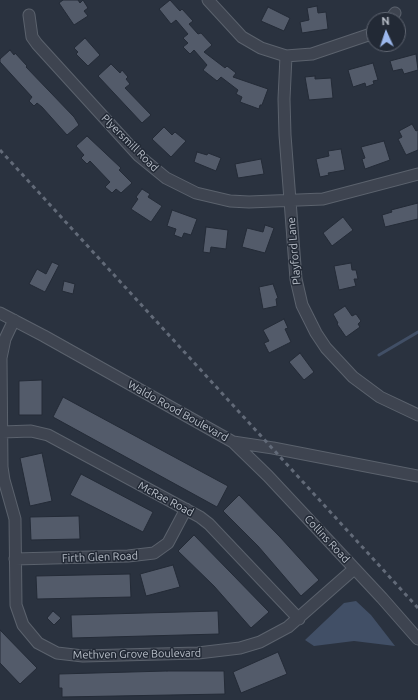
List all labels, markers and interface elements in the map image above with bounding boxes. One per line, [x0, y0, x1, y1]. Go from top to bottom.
north arrow [366, 12, 406, 52]
text: N [381, 15, 390, 27]
street label: Plyersmill Road [99, 112, 161, 174]
street label: Playford Lane [284, 217, 304, 285]
street label: Waldo Rood Boulevard [125, 378, 231, 444]
street label: McRae Road [136, 479, 196, 519]
street label: Collins Road [302, 512, 352, 566]
street label: Firth Glen Road [62, 549, 138, 565]
street label: Methven Grove Boulevard [73, 646, 201, 662]

